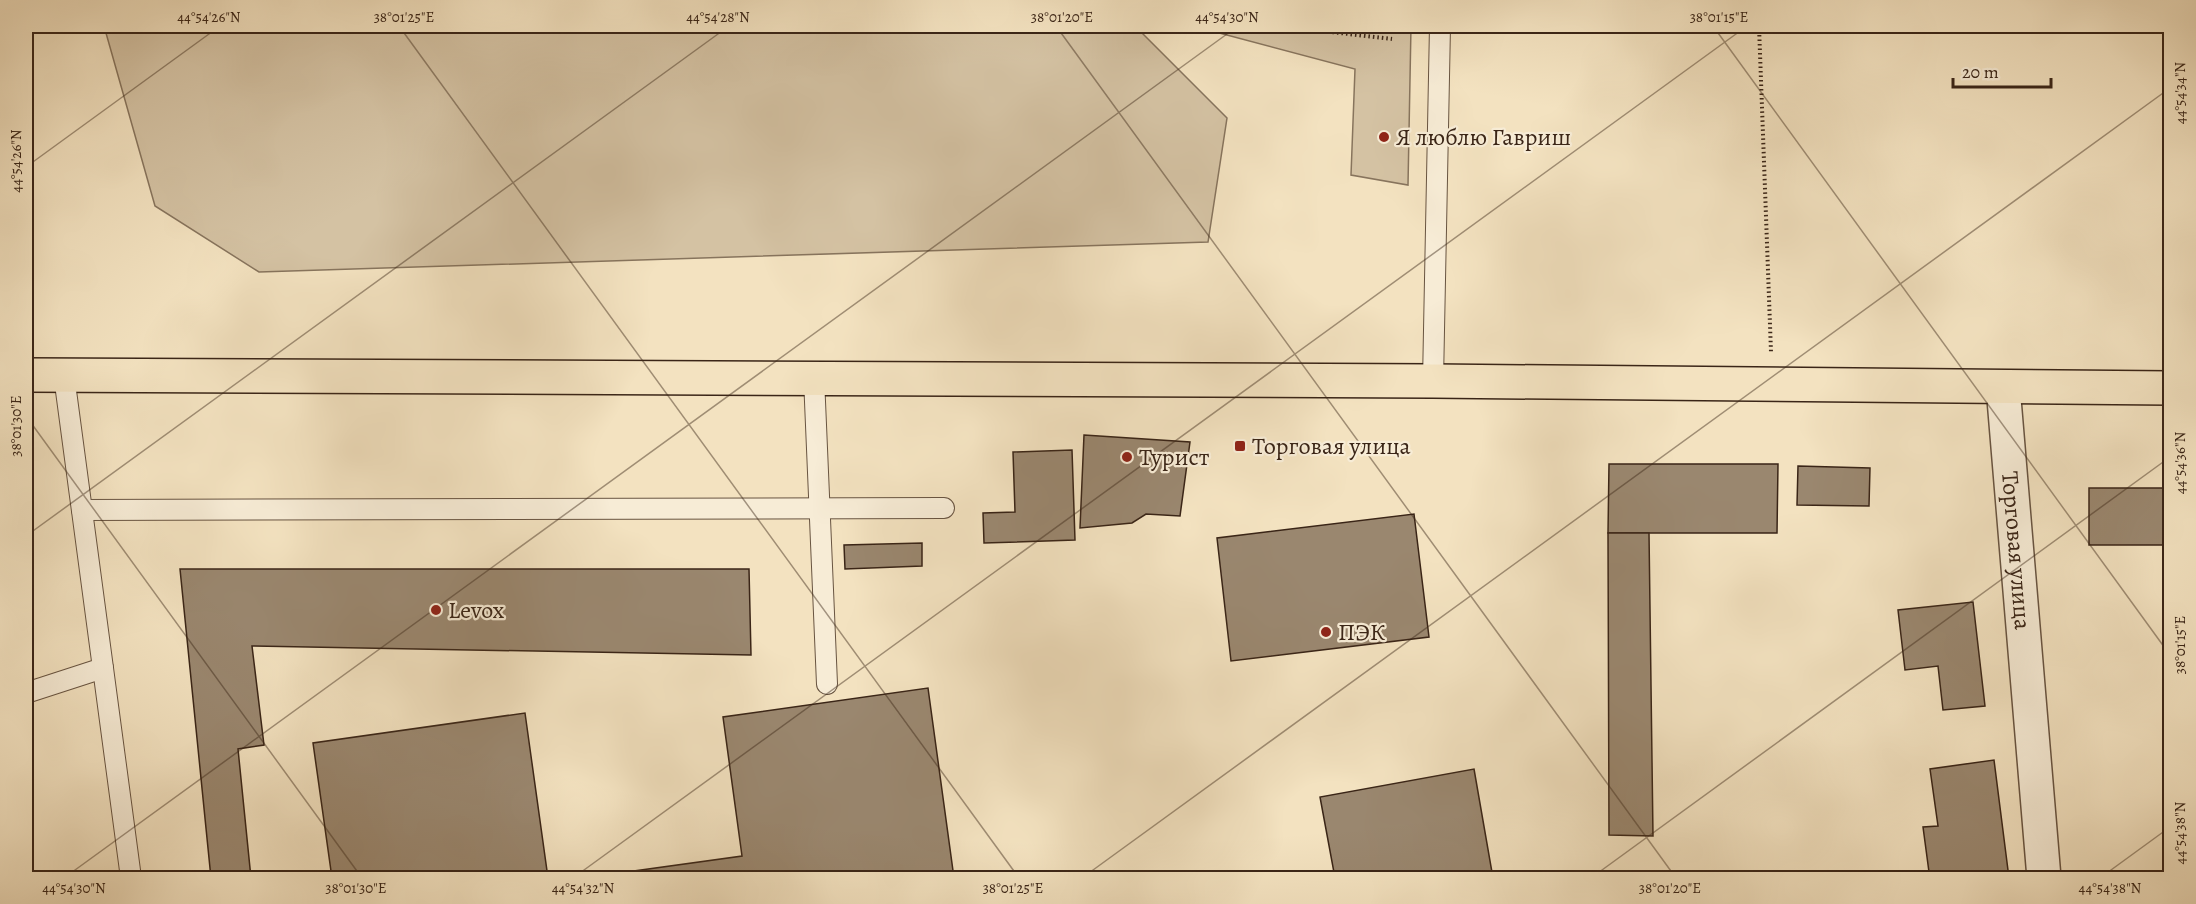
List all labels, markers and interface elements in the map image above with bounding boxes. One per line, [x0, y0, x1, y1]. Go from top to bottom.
text: 44°54'26"N [177, 7, 241, 27]
text: 38°01'25"E [374, 7, 434, 27]
text: 44°54'28"N [686, 7, 750, 27]
text: 38°01'20"E [1031, 7, 1093, 27]
text: 44°54'30"N [1195, 7, 1259, 27]
text: 38°01'15"E [1690, 7, 1748, 27]
scale bar [1953, 51, 2050, 89]
text: 20 m [1962, 60, 1999, 84]
text: 44°54'34"N [2170, 62, 2190, 124]
place label: Я люблю Гавриш [1396, 121, 1571, 153]
text: 44°54'26"N [6, 129, 26, 193]
marker: Я люблю Гавриш [1377, 130, 1391, 144]
text: 38°01'30"E [6, 395, 26, 457]
place label: Торговая улица [1252, 430, 1411, 462]
text: 44°54'36"N [2170, 432, 2190, 494]
marker: Торговая улица [1233, 439, 1247, 453]
place label: Турист [1139, 441, 1210, 473]
marker: Турист [1120, 450, 1134, 464]
street label: Торговая улица [1994, 470, 2039, 631]
place label: Levox [448, 594, 505, 626]
marker: Levox [429, 603, 443, 617]
place label: ПЭК [1338, 616, 1386, 648]
text: 38°01'15"E [2170, 616, 2190, 674]
marker: ПЭК [1319, 625, 1333, 639]
text: 44°54'38"N [2170, 801, 2190, 864]
text: 44°54'30"N [42, 878, 106, 898]
text: 38°01'30"E [325, 878, 387, 898]
text: 44°54'32"N [552, 878, 615, 898]
text: 38°01'25"E [983, 878, 1043, 898]
text: 38°01'20"E [1639, 878, 1701, 898]
text: 44°54'38"N [2079, 878, 2142, 898]

